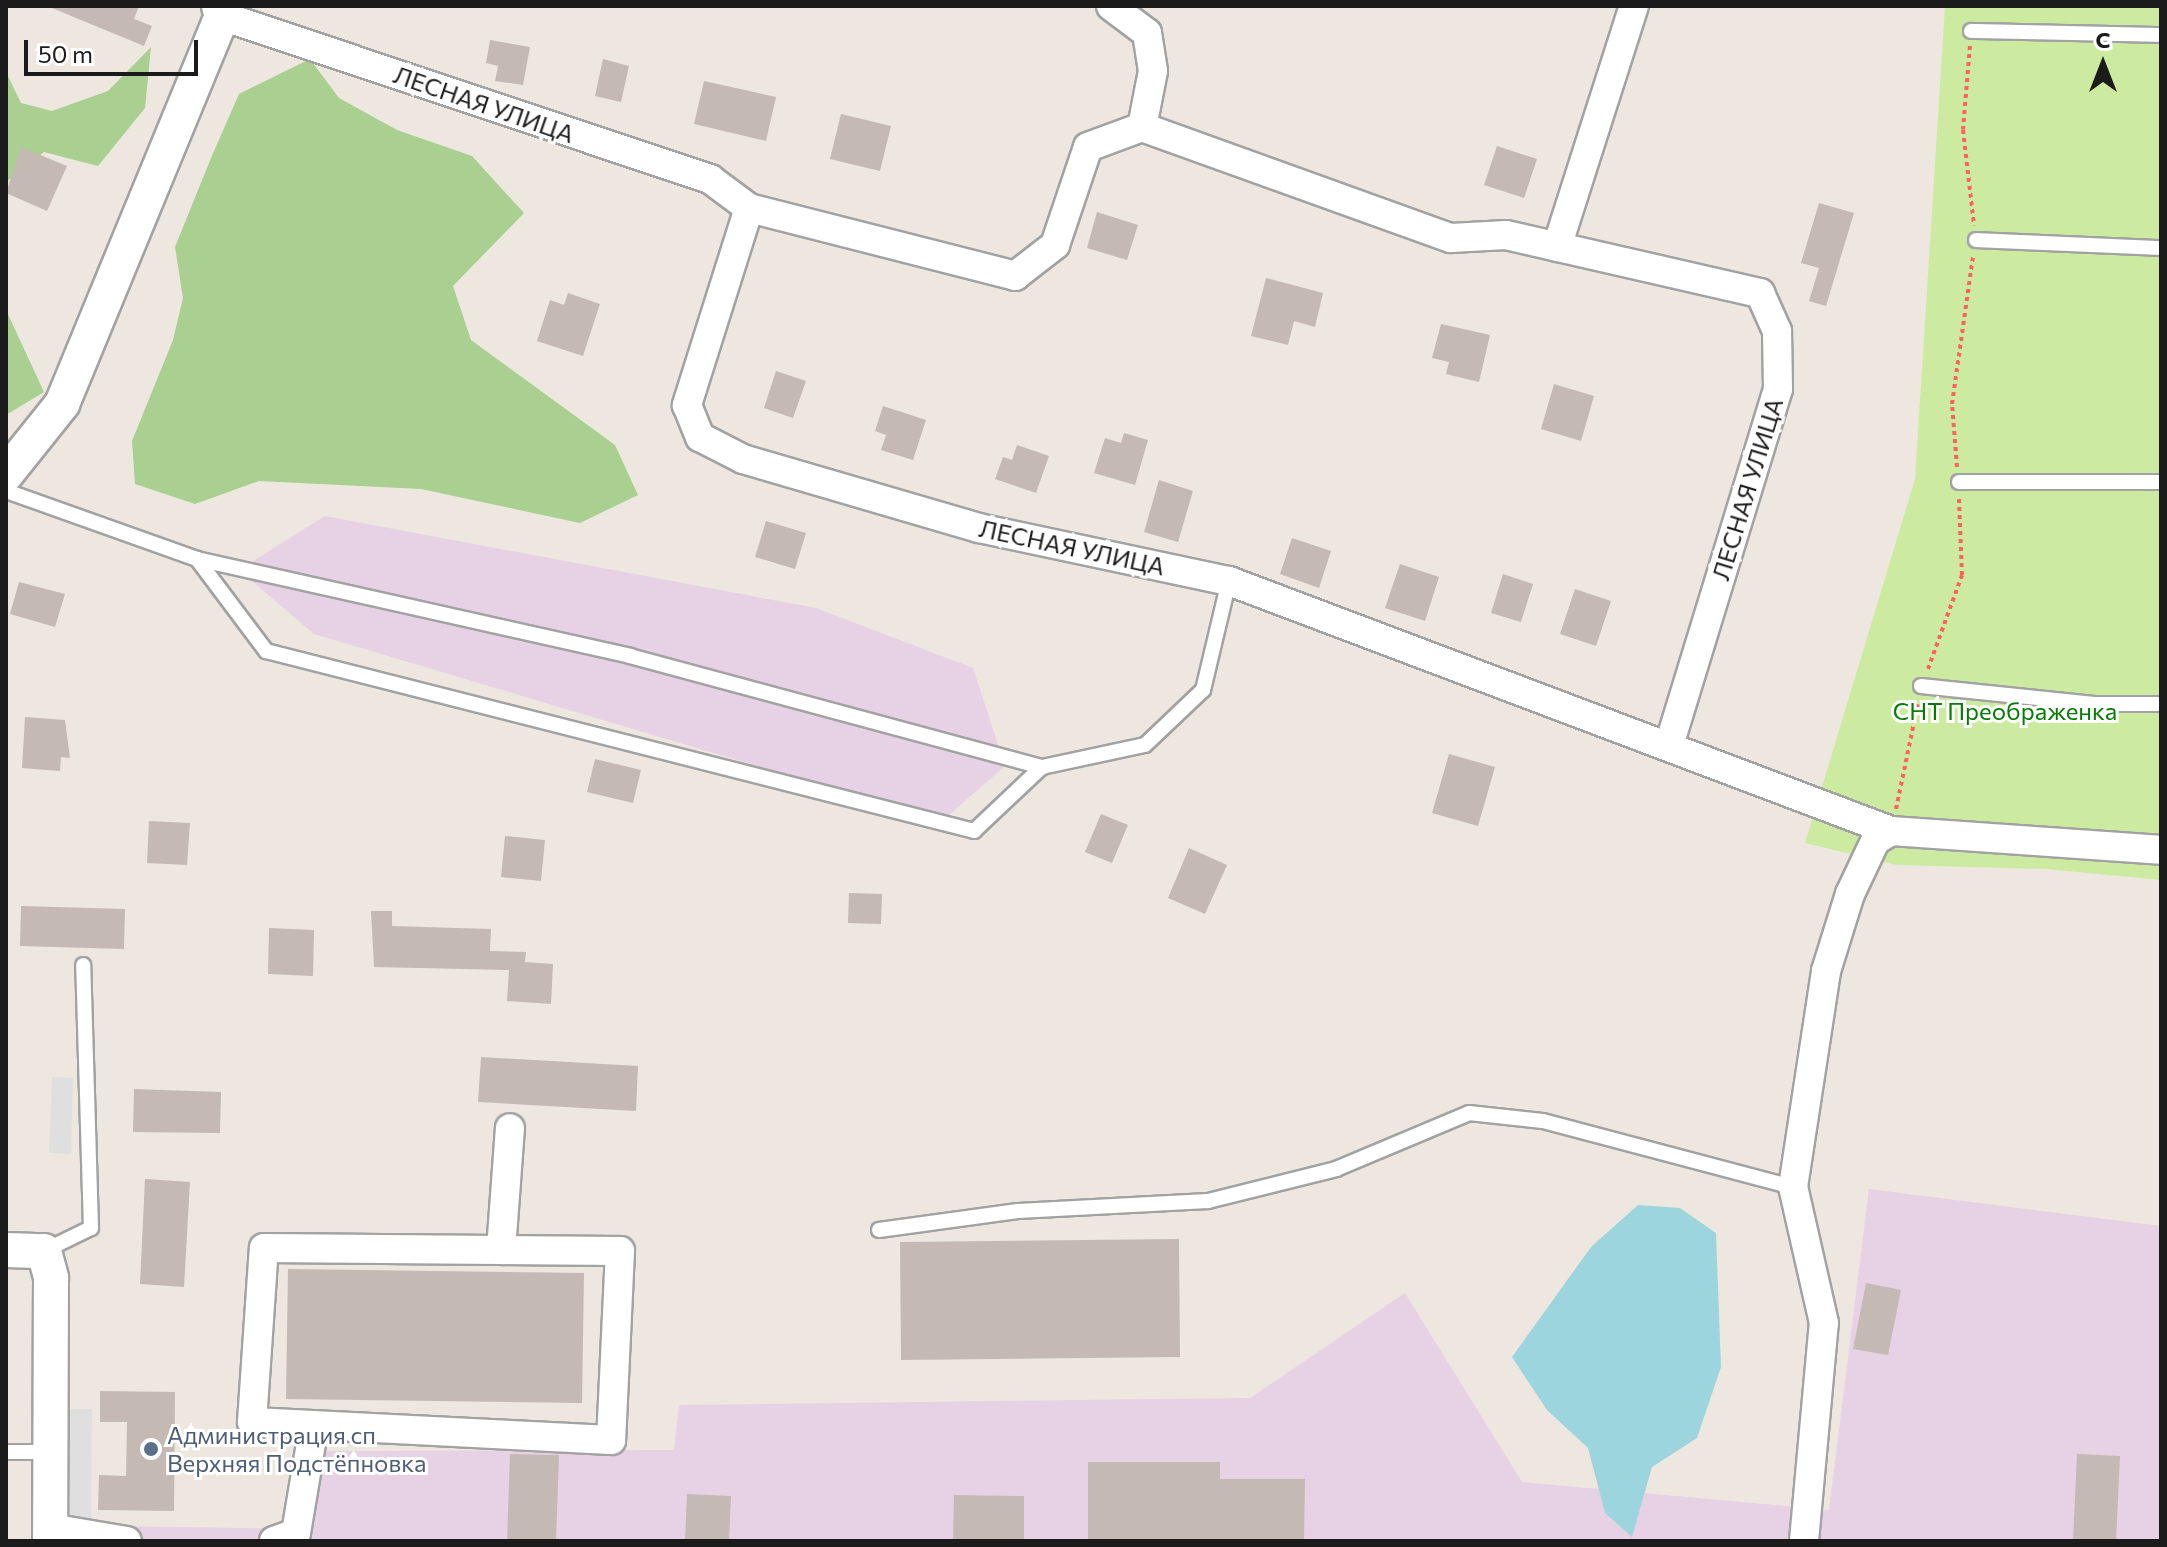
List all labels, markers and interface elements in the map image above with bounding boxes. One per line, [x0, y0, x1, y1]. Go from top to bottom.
scale bar [28, 24, 202, 74]
north arrow [2063, 24, 2143, 104]
text: С [2095, 26, 2111, 53]
text: 50 m [38, 39, 93, 68]
street label: ЛЕСНАЯ УЛИЦА [390, 60, 578, 148]
street label: ЛЕСНАЯ УЛИЦА [1706, 394, 1788, 584]
street label: ЛЕСНАЯ УЛИЦА [977, 513, 1167, 581]
park label: СНТ Преображенка [1893, 697, 2117, 725]
place label: Администрация сп Верхняя Подстёпновка [167, 1421, 426, 1477]
marker: Администрация сп Верхняя Подстёпновка [142, 1440, 160, 1458]

